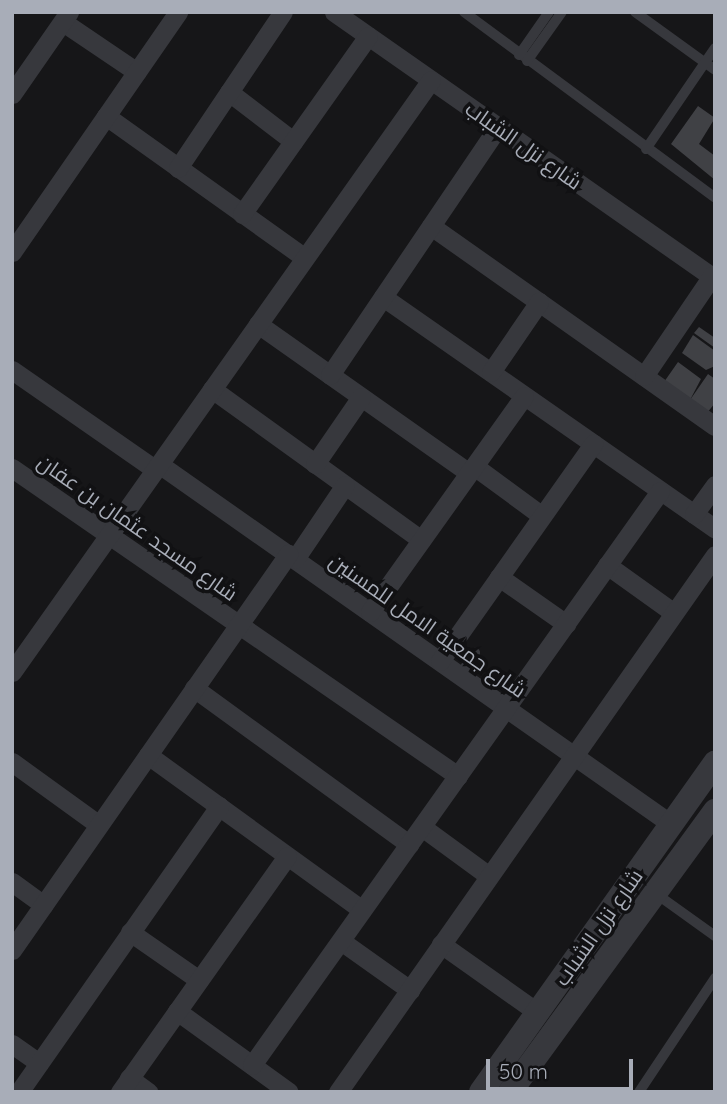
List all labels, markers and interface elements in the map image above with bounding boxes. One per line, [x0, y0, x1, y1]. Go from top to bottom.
street label: شارع نزل الشباب [461, 96, 587, 194]
street label: شارع مسجد عثمان بن عفان [33, 448, 243, 606]
street label: شارع جمعية الامل للمسنين [325, 548, 531, 702]
street label: شارع نزل الشباب [549, 864, 647, 990]
scale bar [489, 1044, 636, 1088]
text: 50 m [499, 1058, 548, 1084]

